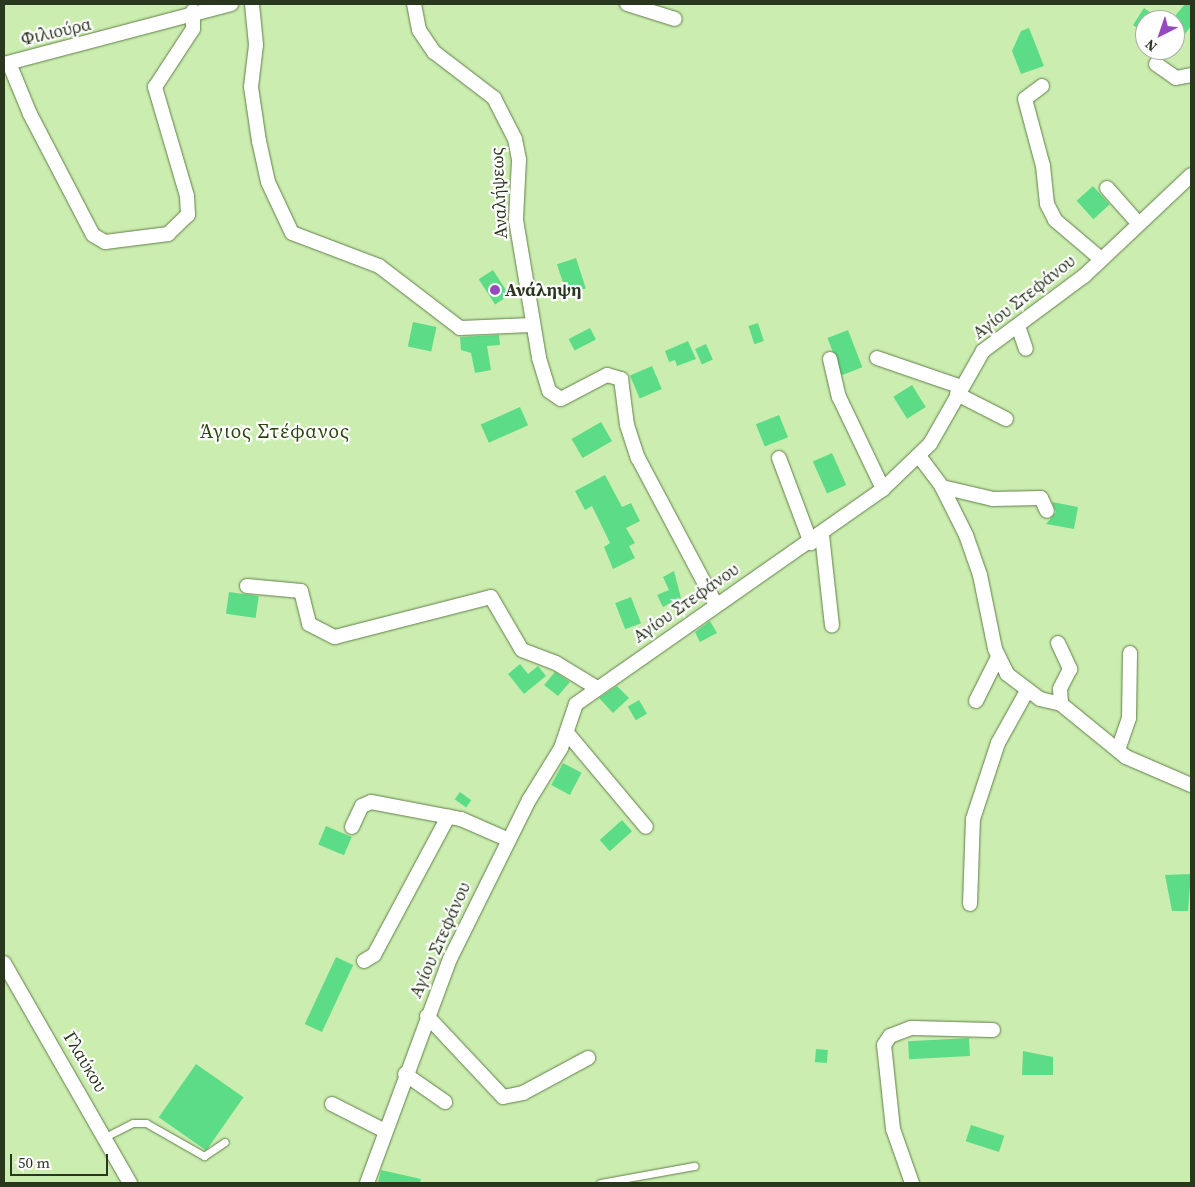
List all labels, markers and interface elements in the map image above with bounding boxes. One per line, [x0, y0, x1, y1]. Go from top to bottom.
north arrow [1135, 10, 1185, 60]
street label: Φιλιούρα [19, 13, 93, 51]
text: N [1140, 35, 1161, 56]
street label: Αναλήψεως [486, 147, 512, 239]
street label: Αγίου Στεφάνου [968, 250, 1080, 344]
place label: Ανάληψη [505, 279, 582, 301]
marker: Ανάληψη [489, 284, 501, 296]
district label: Άγιος Στέφανος [198, 419, 352, 443]
street label: Αγίου Στεφάνου [629, 558, 743, 648]
street label: Αγίου Στεφάνου [405, 879, 475, 1001]
street label: Γλαύκου [59, 1028, 111, 1096]
scale bar [12, 1144, 110, 1176]
text: 50 m [18, 1152, 50, 1173]

